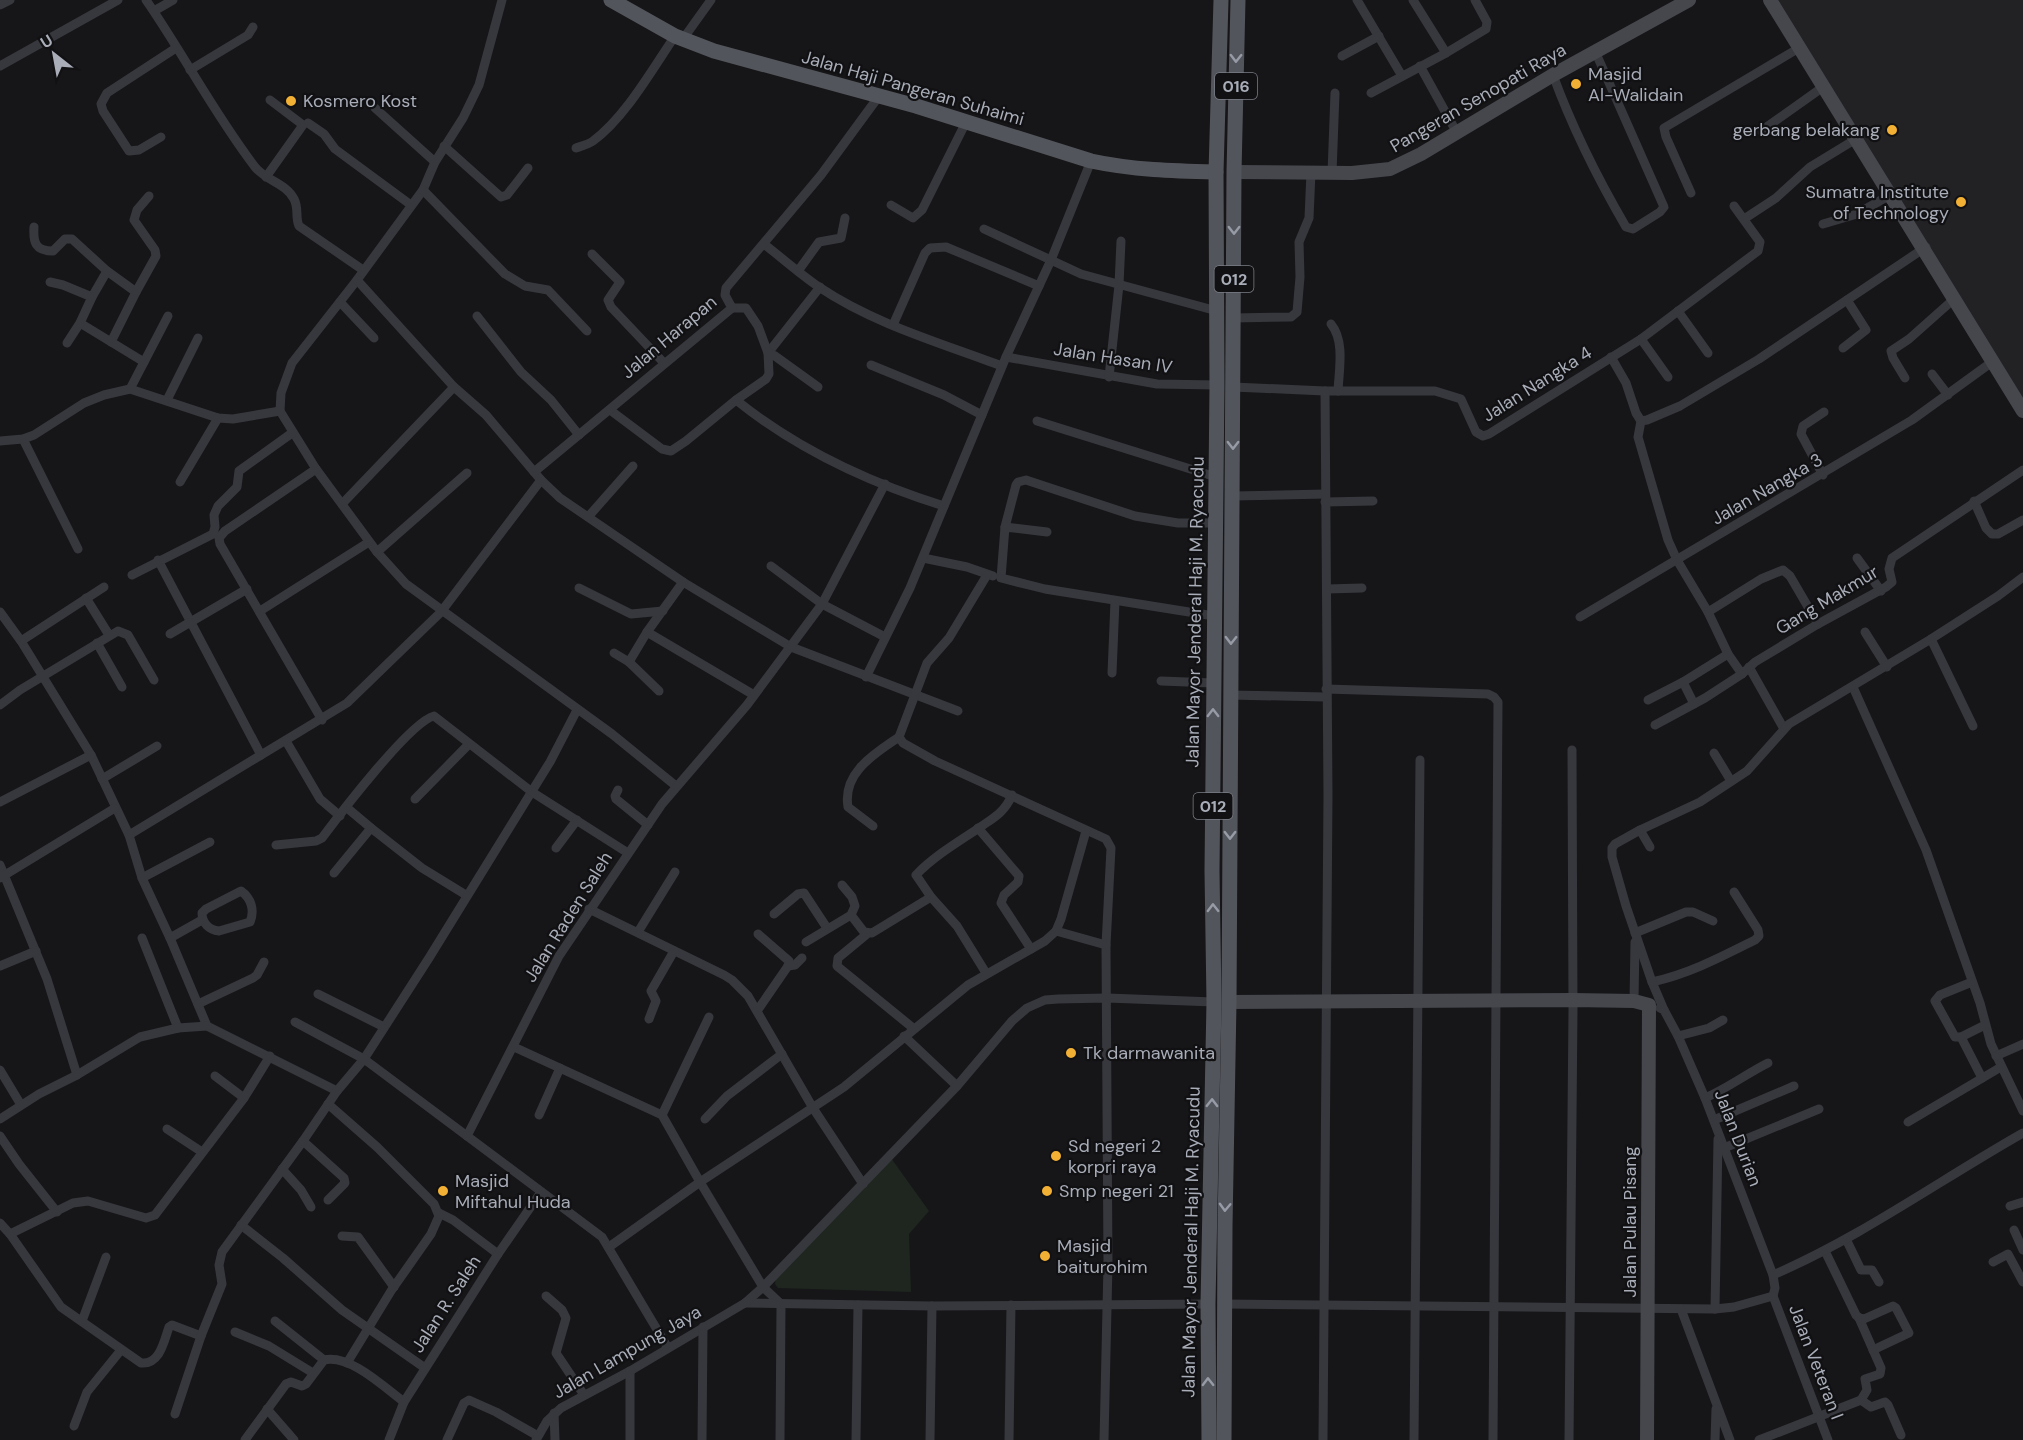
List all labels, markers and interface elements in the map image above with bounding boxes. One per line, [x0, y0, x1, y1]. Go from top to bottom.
north arrow [24, 24, 84, 84]
text: U [36, 30, 57, 53]
street label: Pangeran Senopati Raya [1386, 38, 1570, 158]
street label: Jalan Haji Pangeran Suhaimi [799, 45, 1027, 131]
one-way arrow [1230, 54, 1243, 63]
place label: Masjid Al-Walidain [1588, 62, 1683, 107]
road number: 016 [1215, 73, 1257, 99]
marker: Masjid Al-Walidain [1569, 77, 1583, 91]
place label: Kosmero Kost [303, 89, 417, 113]
marker: Kosmero Kost [284, 94, 298, 108]
place label: gerbang belakang [1733, 118, 1880, 142]
marker: gerbang belakang [1885, 123, 1899, 137]
place label: Sumatra Institute of Technology [1805, 180, 1949, 225]
marker: Sumatra Institute of Technology [1954, 195, 1968, 209]
one-way arrow [1228, 226, 1240, 235]
road number: 012 [1214, 266, 1254, 292]
street label: Jalan Harapan [616, 290, 722, 384]
street label: Jalan Hasan IV [1052, 337, 1174, 379]
street label: Jalan Nangka 4 [1478, 341, 1596, 427]
one-way arrow [1227, 441, 1239, 450]
street label: Jalan Nangka 3 [1707, 447, 1827, 531]
street label: Jalan Mayor Jenderal Haji M. Ryacudu [1180, 456, 1210, 768]
street label: Gang Makmur [1771, 560, 1883, 640]
one-way arrow [1225, 636, 1237, 645]
one-way arrow [1207, 708, 1219, 717]
road number: 012 [1194, 793, 1232, 819]
one-way arrow [1224, 831, 1236, 840]
street label: Jalan Raden Saleh [518, 847, 618, 987]
one-way arrow [1207, 903, 1219, 912]
place label: Tk darmawanita [1083, 1041, 1215, 1065]
marker: Tk darmawanita [1064, 1046, 1078, 1060]
street label: Jalan Mayor Jenderal Haji M. Ryacudu [1176, 1086, 1206, 1398]
street label: Jalan Durian [1709, 1086, 1767, 1190]
one-way arrow [1206, 1098, 1218, 1107]
place label: Sd negeri 2 korpri raya [1068, 1134, 1161, 1179]
street label: Jalan Pulau Pisang [1618, 1146, 1642, 1298]
marker: Sd negeri 2 korpri raya [1049, 1149, 1063, 1163]
place label: Masjid Miftahul Huda [455, 1169, 571, 1214]
place label: Smp negeri 21 [1059, 1179, 1174, 1203]
marker: Masjid Miftahul Huda [436, 1184, 450, 1198]
marker: Smp negeri 21 [1040, 1184, 1054, 1198]
one-way arrow [1219, 1203, 1232, 1212]
place label: Masjid baiturohim [1057, 1234, 1147, 1279]
marker: Masjid baiturohim [1038, 1249, 1052, 1263]
street label: Jalan R. Saleh [406, 1251, 486, 1357]
street label: Jalan Lampung Jaya [548, 1300, 706, 1404]
street label: Jalan Veteran I [1783, 1301, 1849, 1423]
one-way arrow [1202, 1377, 1215, 1386]

